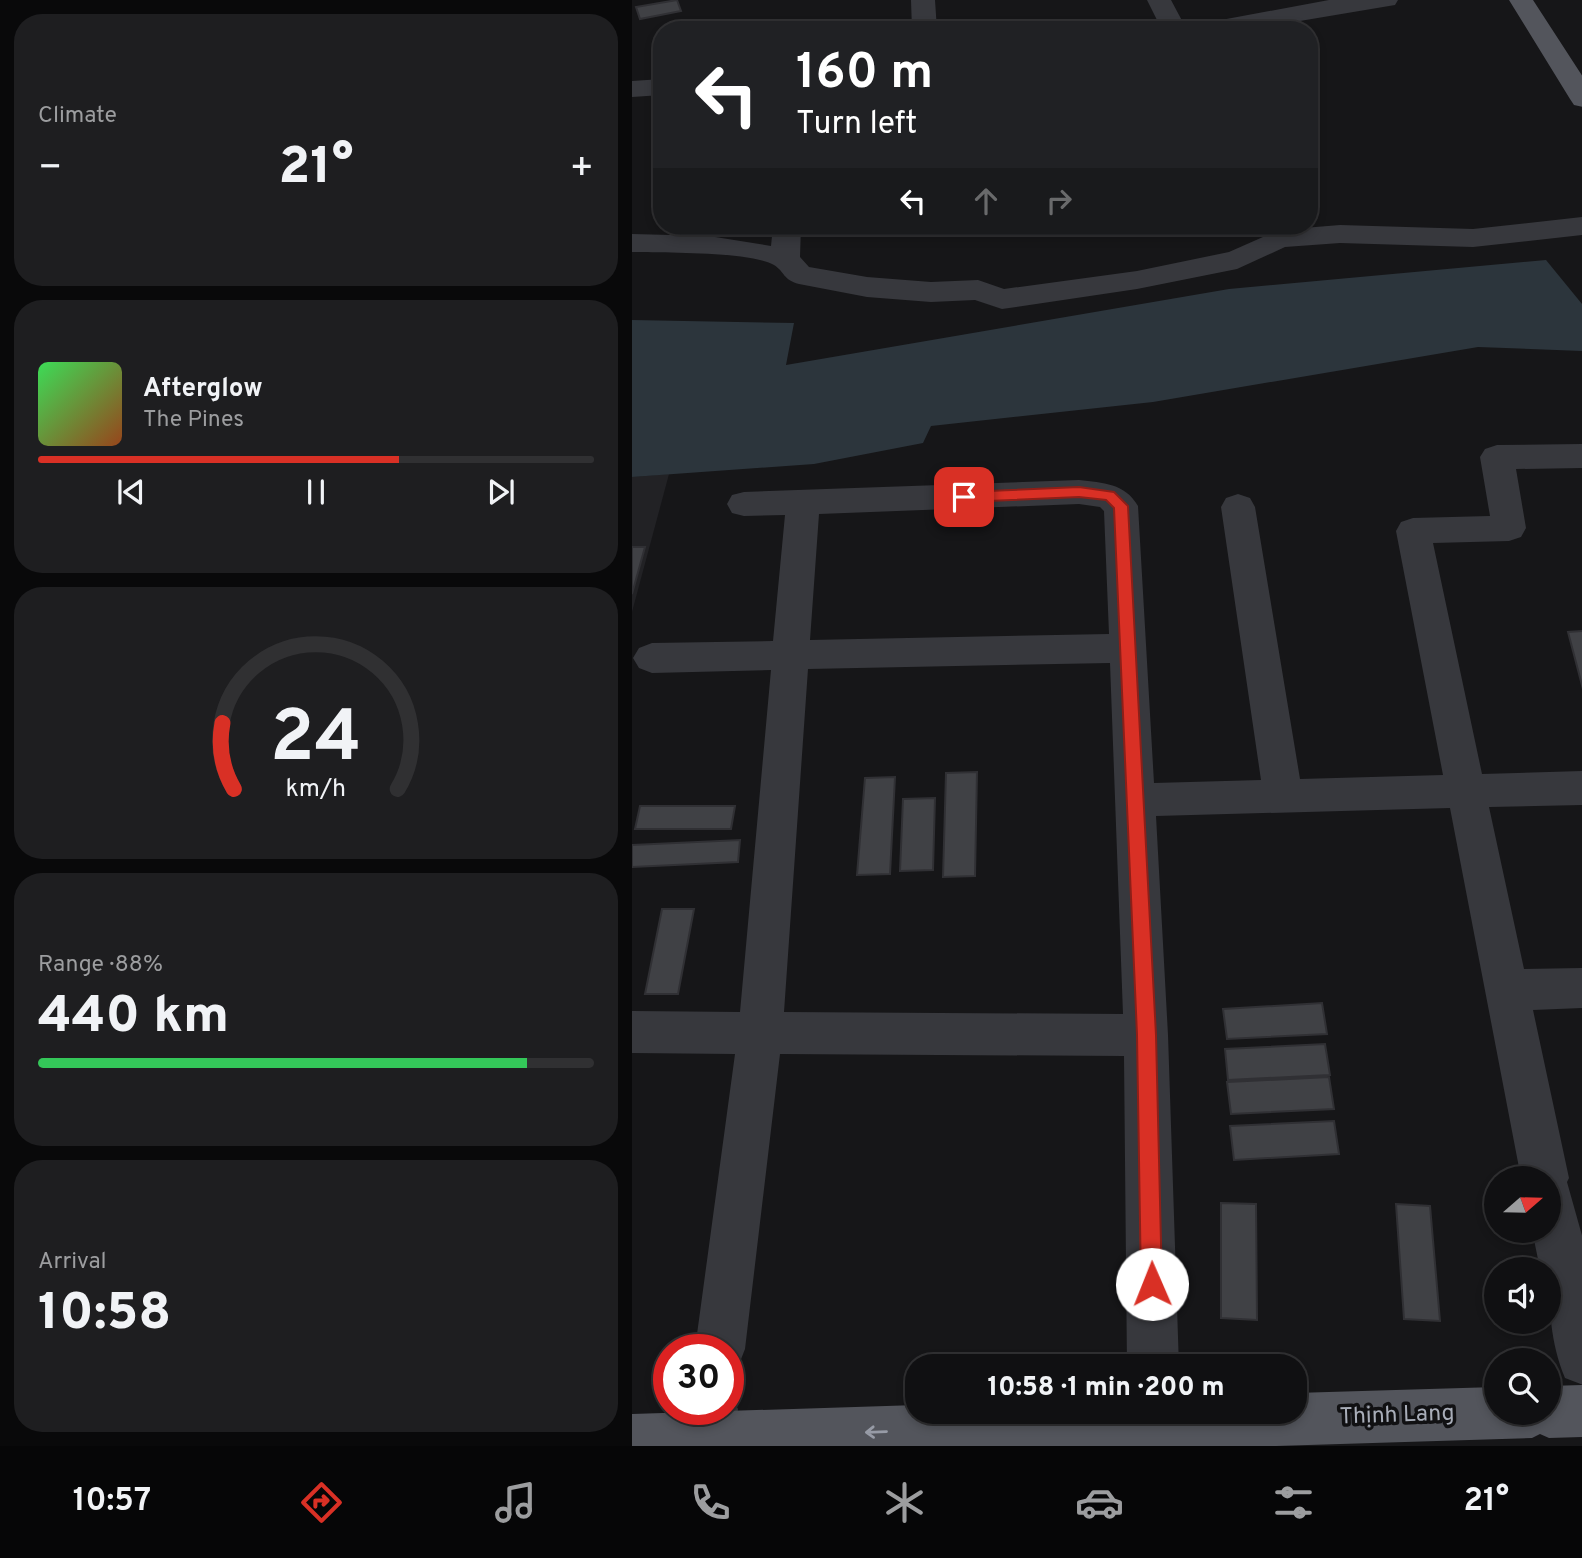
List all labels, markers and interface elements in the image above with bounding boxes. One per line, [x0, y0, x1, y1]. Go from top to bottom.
text: 160 m [796, 44, 933, 106]
icon: left [681, 49, 772, 140]
text: Climate [38, 102, 117, 131]
text: Turn left [796, 105, 917, 145]
text: 21° [279, 136, 353, 202]
text: − [38, 145, 63, 194]
text: + [569, 145, 594, 194]
icon: left [894, 182, 932, 220]
icon: ahead [967, 182, 1005, 220]
icon: right [1040, 182, 1078, 220]
text: Afterglow [143, 373, 263, 406]
text: The Pines [143, 406, 244, 435]
pin [934, 467, 994, 527]
icon: previous [112, 473, 150, 511]
icon: pause [297, 473, 335, 511]
icon: next [482, 473, 520, 511]
icon: arrive [945, 478, 983, 516]
text: 24 [270, 695, 362, 787]
text: km/h [286, 774, 346, 806]
text: Range · 88% [38, 951, 163, 980]
text: 440 km [38, 985, 229, 1051]
north arrow [1484, 1166, 1561, 1242]
map controls [1484, 1166, 1561, 1425]
position arrow [1115, 1247, 1189, 1321]
text: Arrival [38, 1248, 107, 1277]
button: sound [1484, 1257, 1561, 1334]
text: 10:58 [38, 1282, 171, 1348]
speed limit sign: 30 [653, 1334, 744, 1425]
button: search [1484, 1348, 1561, 1425]
text: 10:58 · 1 min · 200 m [988, 1372, 1224, 1405]
street label: Thịnh Lang [1339, 1400, 1455, 1432]
one-way arrow [865, 1426, 888, 1439]
icon: directions [297, 1478, 346, 1527]
icon: music [491, 1478, 540, 1527]
icon: phone [686, 1478, 735, 1527]
icon: climate [880, 1478, 929, 1527]
icon: car [1075, 1478, 1124, 1527]
icon: filters [1269, 1478, 1318, 1527]
text: 10:57 [73, 1482, 151, 1522]
text: 21° [1463, 1482, 1509, 1522]

